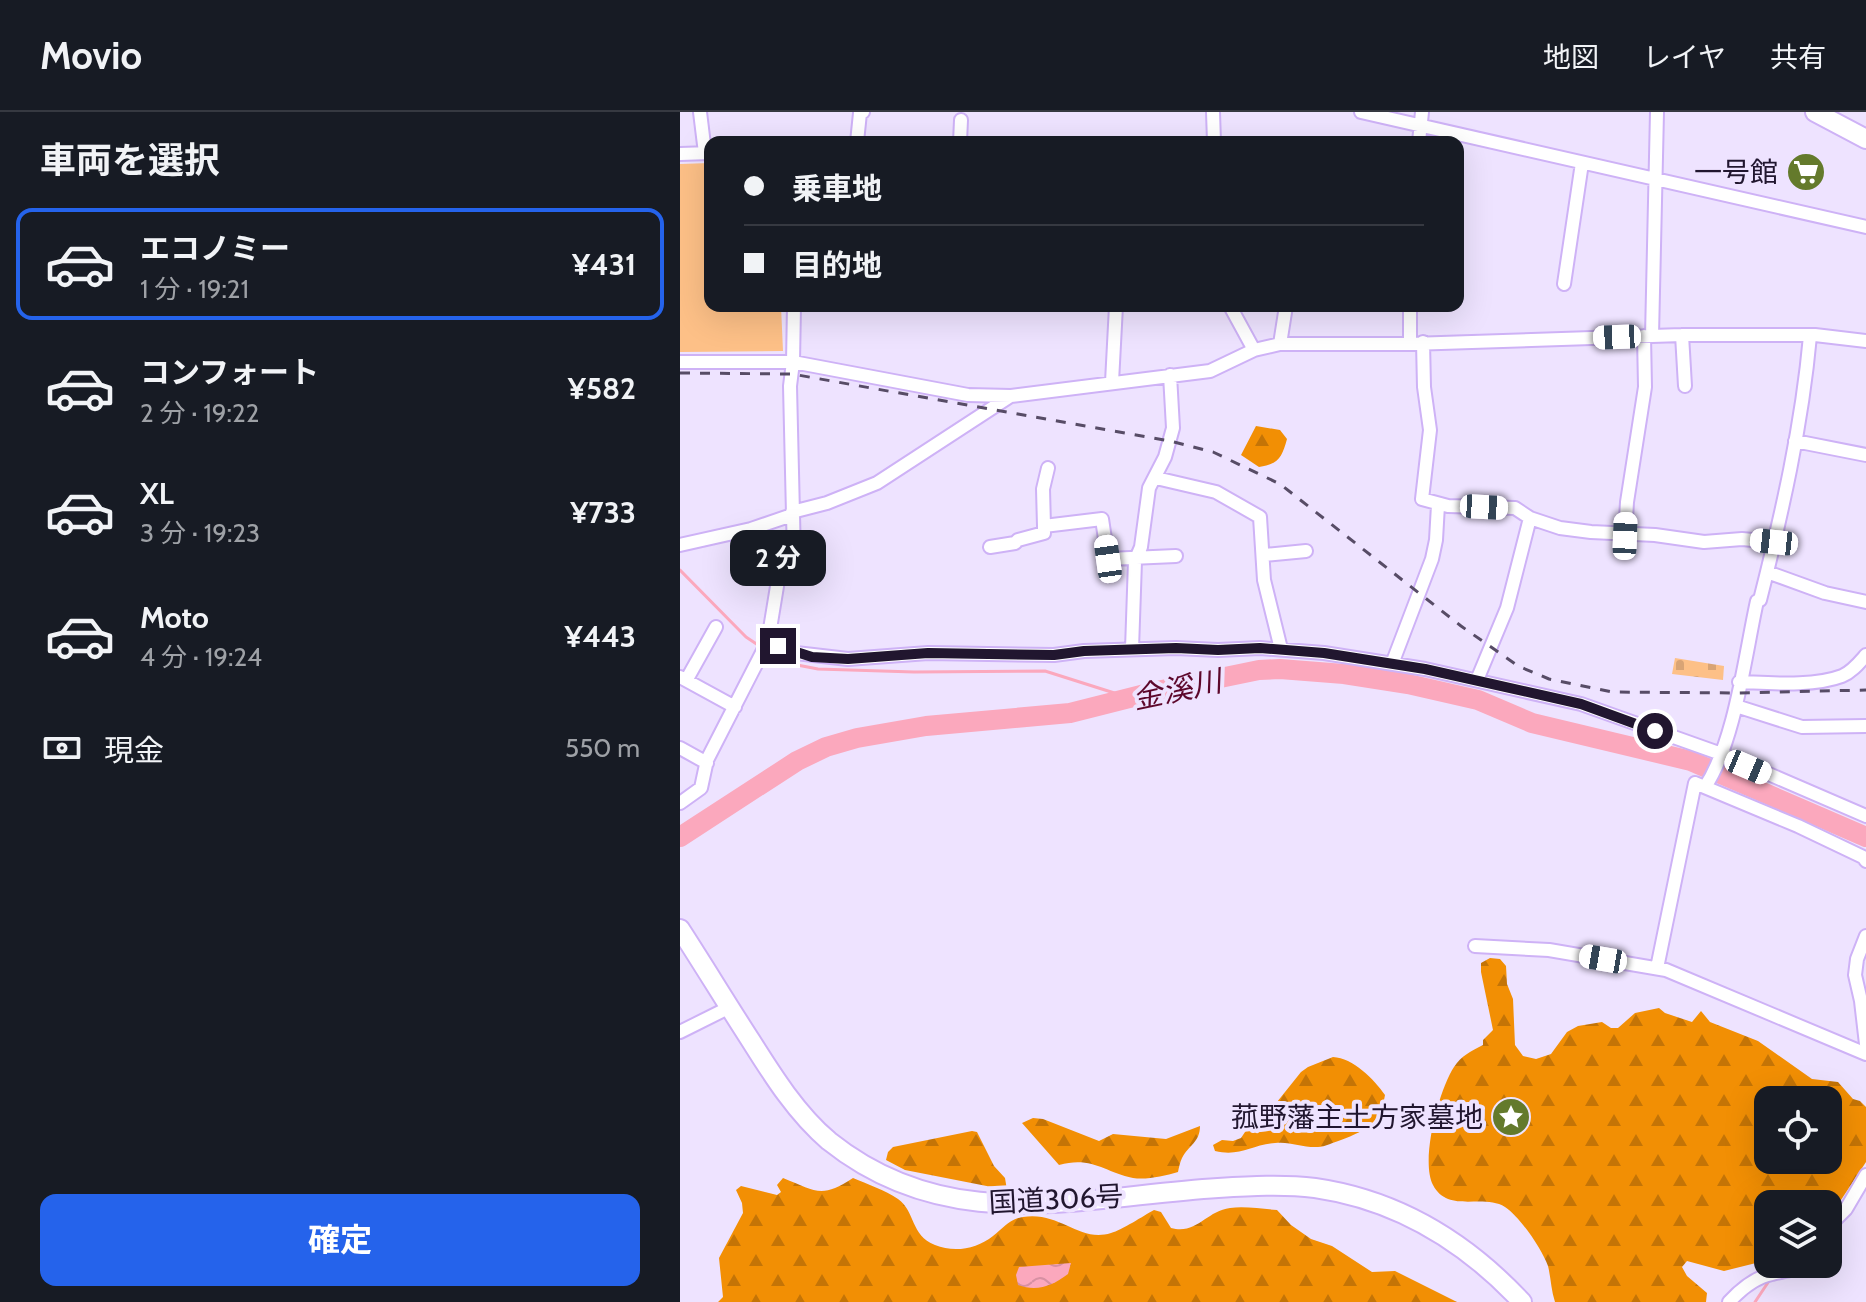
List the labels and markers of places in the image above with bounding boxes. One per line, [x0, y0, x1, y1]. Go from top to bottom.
supermarket icon: 一号館 [1785, 151, 1827, 193]
place label: 一号館 [1694, 155, 1778, 189]
place icon: 菰野藩主土方家墓地 [1490, 1096, 1532, 1138]
place label: 菰野藩主土方家墓地 [1231, 1100, 1483, 1134]

